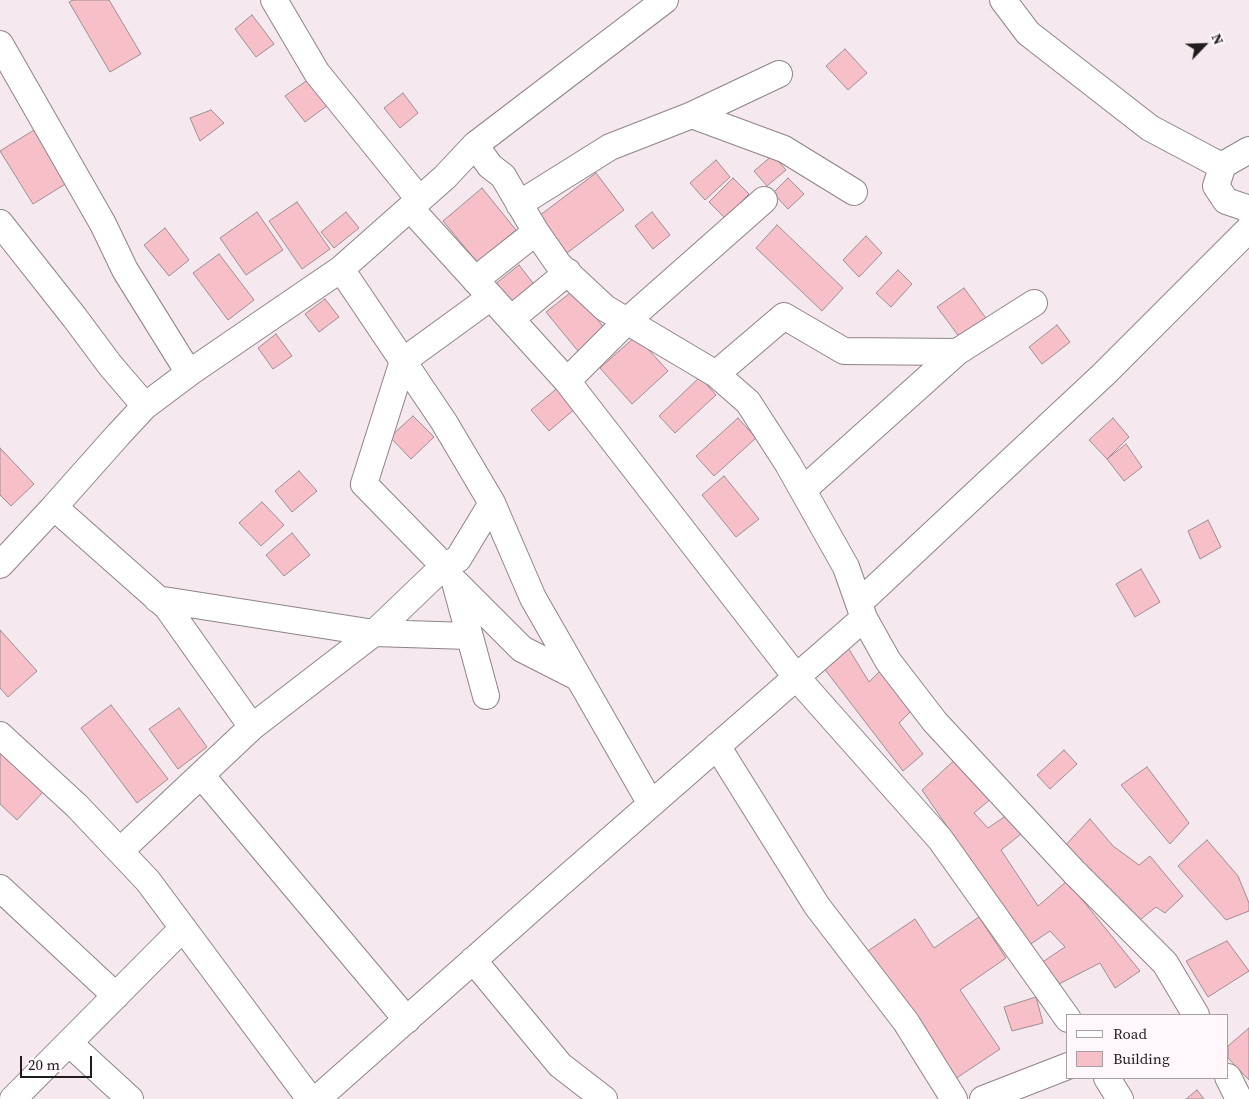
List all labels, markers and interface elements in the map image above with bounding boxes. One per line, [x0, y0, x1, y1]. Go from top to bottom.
north arrow [1179, 20, 1229, 70]
text: N [1206, 30, 1229, 48]
legend [1066, 1014, 1229, 1079]
text: Road [1113, 1023, 1147, 1044]
scale bar [22, 1046, 95, 1078]
text: Building [1113, 1048, 1170, 1069]
text: 20 m [28, 1054, 60, 1075]

